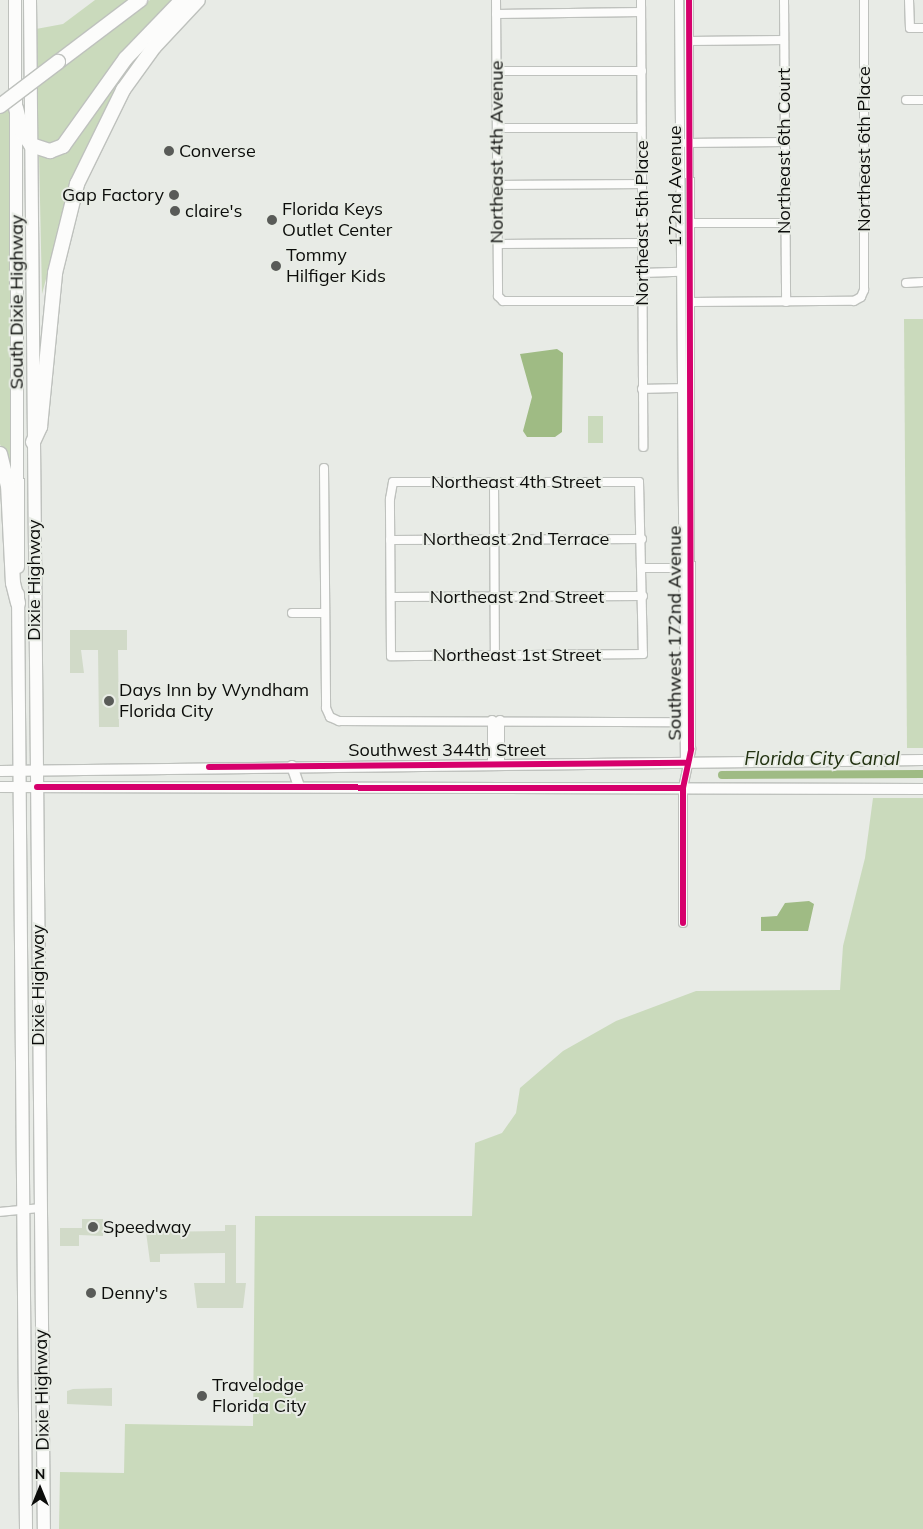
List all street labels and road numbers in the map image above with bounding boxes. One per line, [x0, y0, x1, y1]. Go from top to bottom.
street label: Northeast 4th Avenue [486, 60, 508, 244]
street label: Northeast 6th Place [853, 66, 875, 232]
street label: Northeast 6th Court [773, 68, 795, 234]
street label: 172nd Avenue [664, 125, 686, 247]
street label: Northeast 5th Place [631, 140, 653, 306]
street label: South Dixie Highway [6, 215, 28, 389]
street label: Northeast 4th Street [431, 471, 601, 493]
street label: Dixie Highway [23, 519, 45, 641]
street label: Southwest 172nd Avenue [664, 526, 686, 740]
street label: Northeast 2nd Terrace [423, 528, 609, 550]
street label: Northeast 2nd Street [430, 586, 604, 608]
street label: Northeast 1st Street [433, 644, 601, 666]
street label: Southwest 344th Street [348, 739, 546, 761]
street label: Dixie Highway [27, 924, 49, 1046]
street label: Dixie Highway [30, 1329, 54, 1451]

